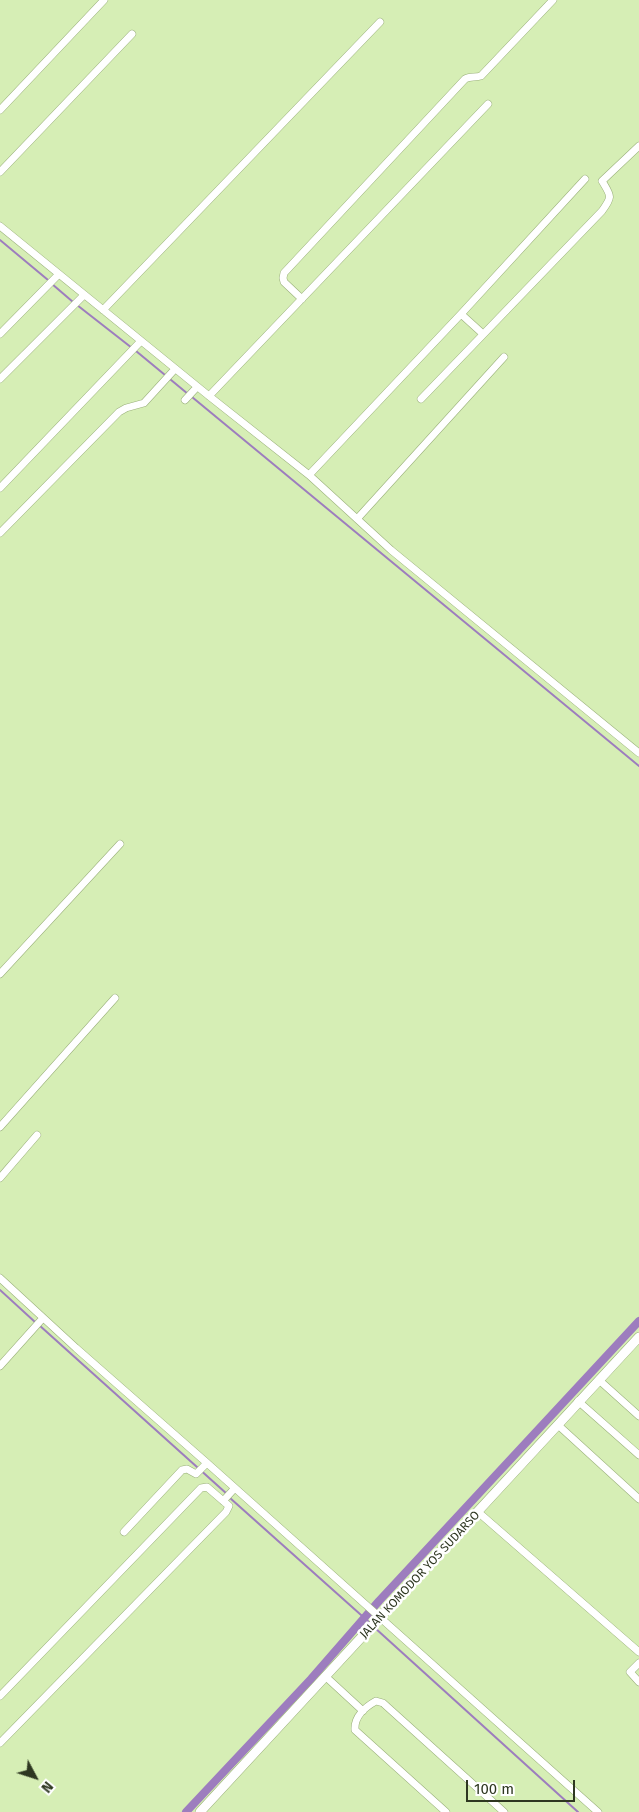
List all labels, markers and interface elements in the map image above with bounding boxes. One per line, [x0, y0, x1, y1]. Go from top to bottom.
street label: JALAN KOMODOR YOS SUDARSO [357, 1508, 483, 1642]
north arrow [10, 1752, 60, 1802]
scale bar [469, 1770, 578, 1802]
text: N [37, 1778, 56, 1796]
text: 100 m [474, 1780, 514, 1798]

